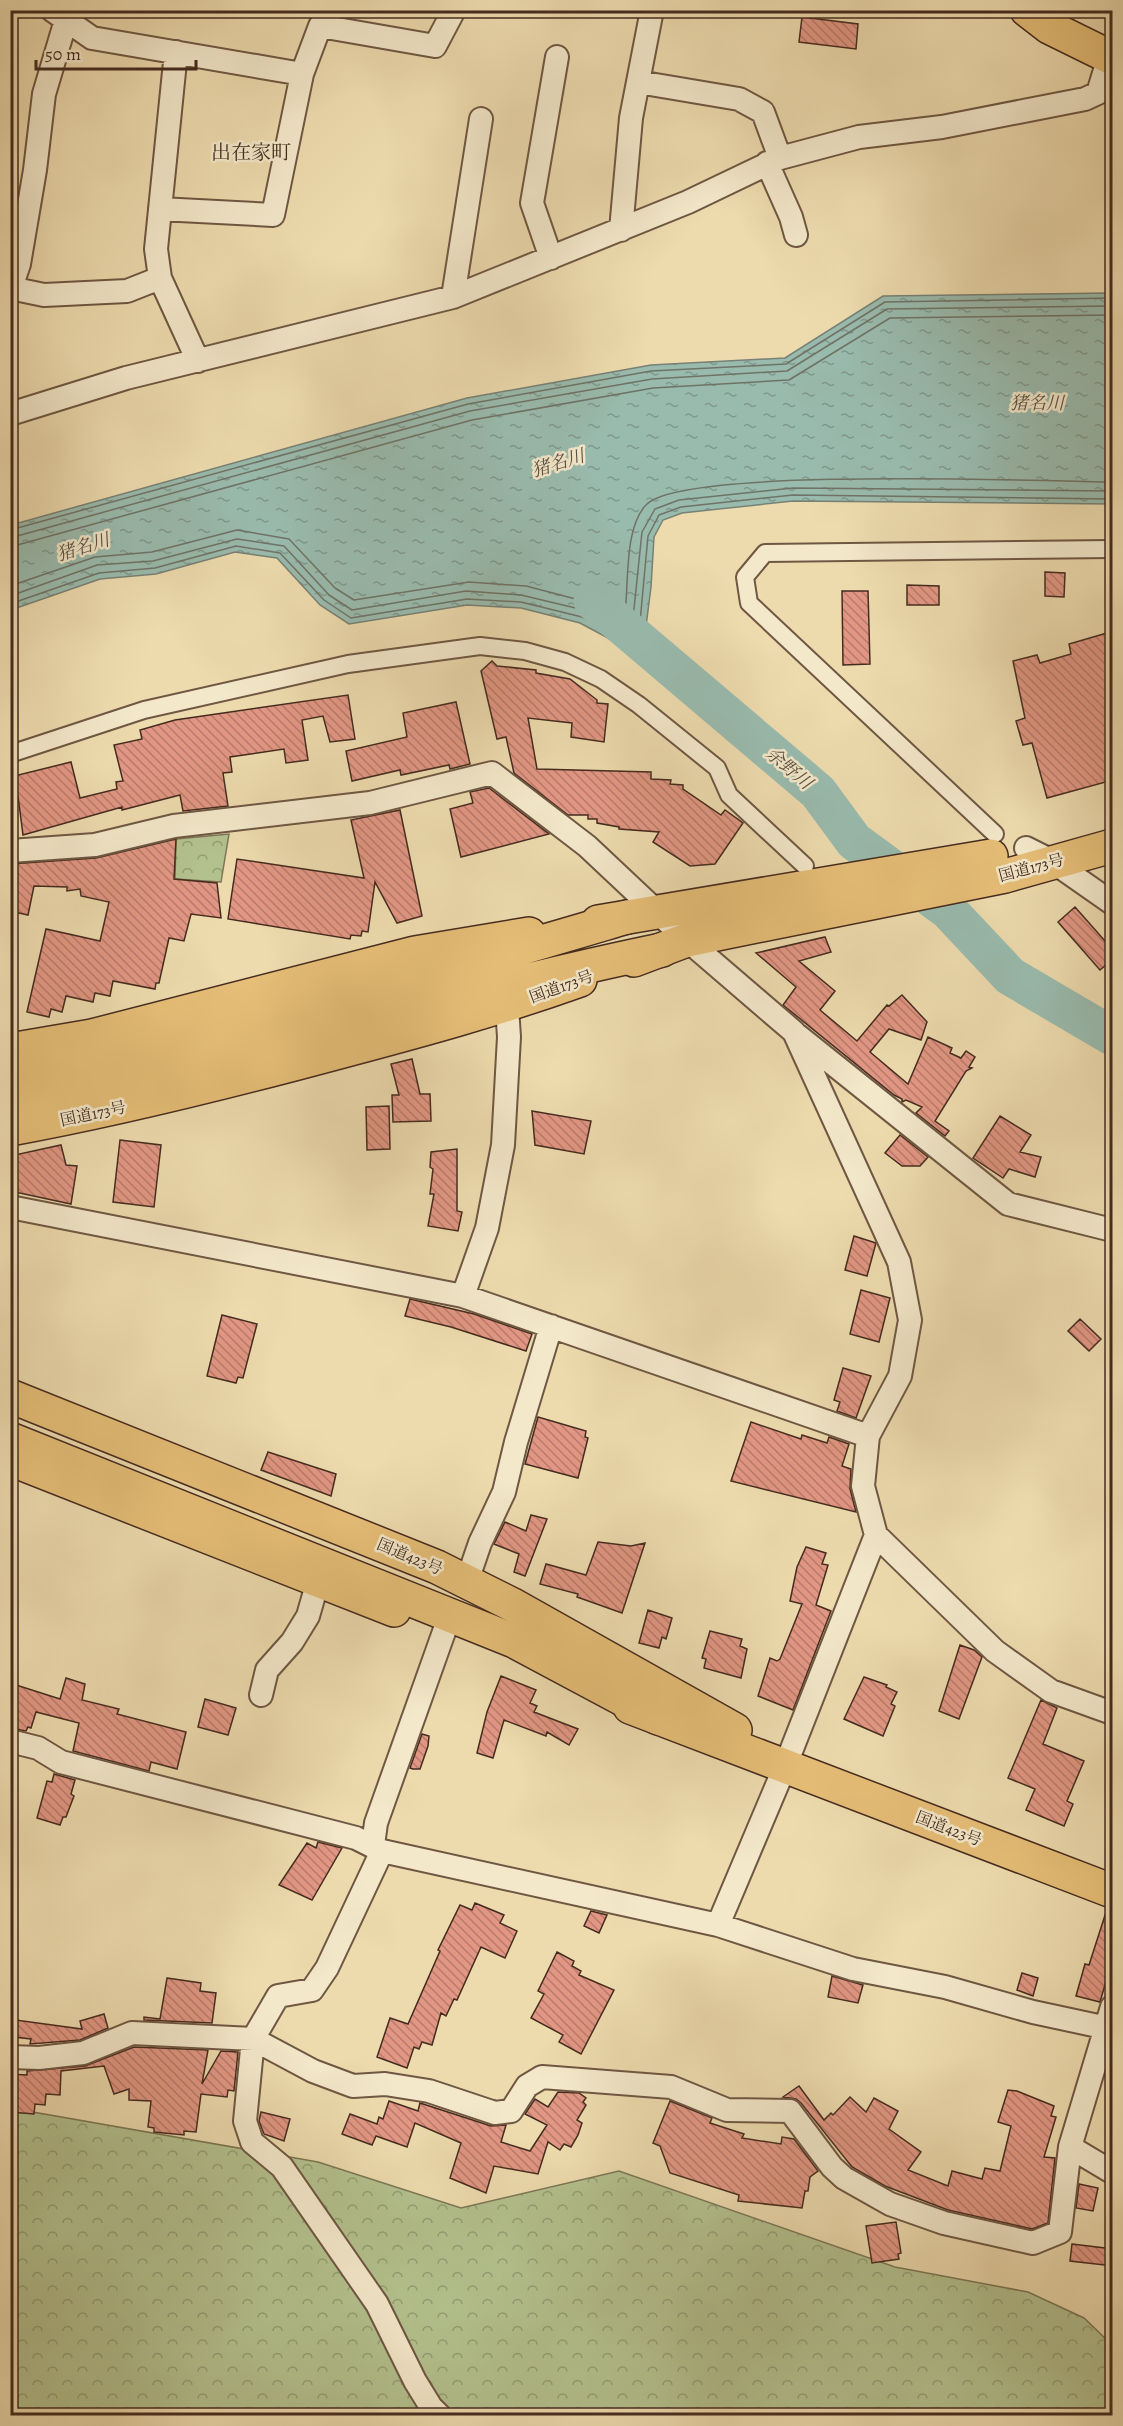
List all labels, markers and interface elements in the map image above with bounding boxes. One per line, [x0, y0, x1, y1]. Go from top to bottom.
scale bar [36, 33, 196, 71]
text: 50 m [45, 42, 81, 66]
district label: 出在家町 [211, 139, 291, 166]
water label: 猪名川 [1010, 391, 1066, 415]
water label: 猪名川 [529, 443, 589, 482]
water label: 猪名川 [54, 527, 114, 566]
water label: 余野川 [761, 741, 819, 796]
street label: 国道173号 [996, 849, 1066, 887]
street label: 国道173号 [526, 965, 597, 1009]
street label: 国道173号 [58, 1096, 128, 1132]
street label: 国道423号 [373, 1533, 446, 1581]
street label: 国道423号 [912, 1806, 985, 1852]

